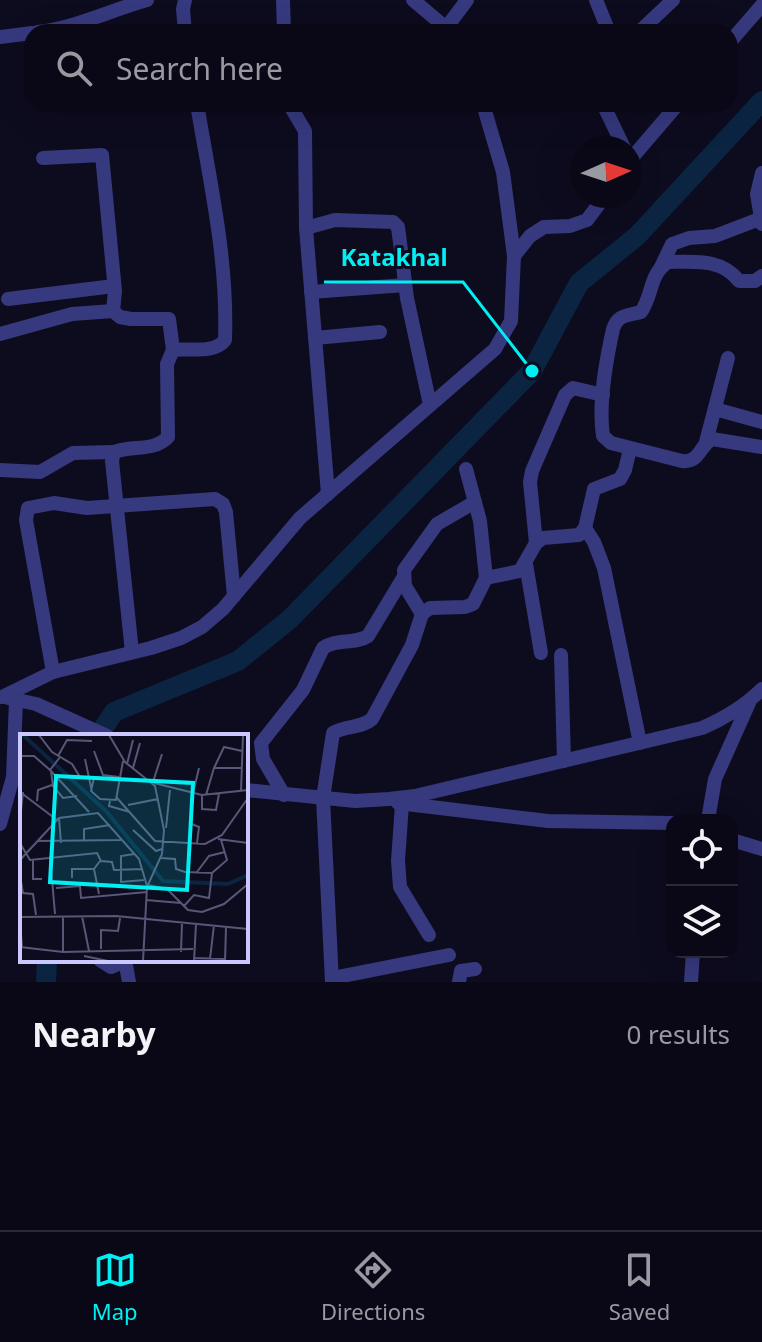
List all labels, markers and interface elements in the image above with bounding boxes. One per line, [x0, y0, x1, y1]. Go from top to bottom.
search box [24, 24, 738, 112]
icon: search [52, 46, 96, 90]
text: Search here [116, 48, 283, 89]
north arrow [570, 136, 642, 208]
callout: Katakhal [324, 234, 463, 282]
text: Katakhal [340, 240, 448, 273]
inset map [20, 734, 248, 962]
map controls [666, 814, 738, 958]
button: locate [666, 814, 738, 886]
button: layers [666, 886, 738, 958]
text: Nearby [32, 1011, 156, 1057]
text: 0 results [626, 1016, 730, 1052]
tab: Map [92, 1248, 138, 1326]
tab: Directions [321, 1248, 425, 1326]
tab: Saved [609, 1248, 670, 1326]

